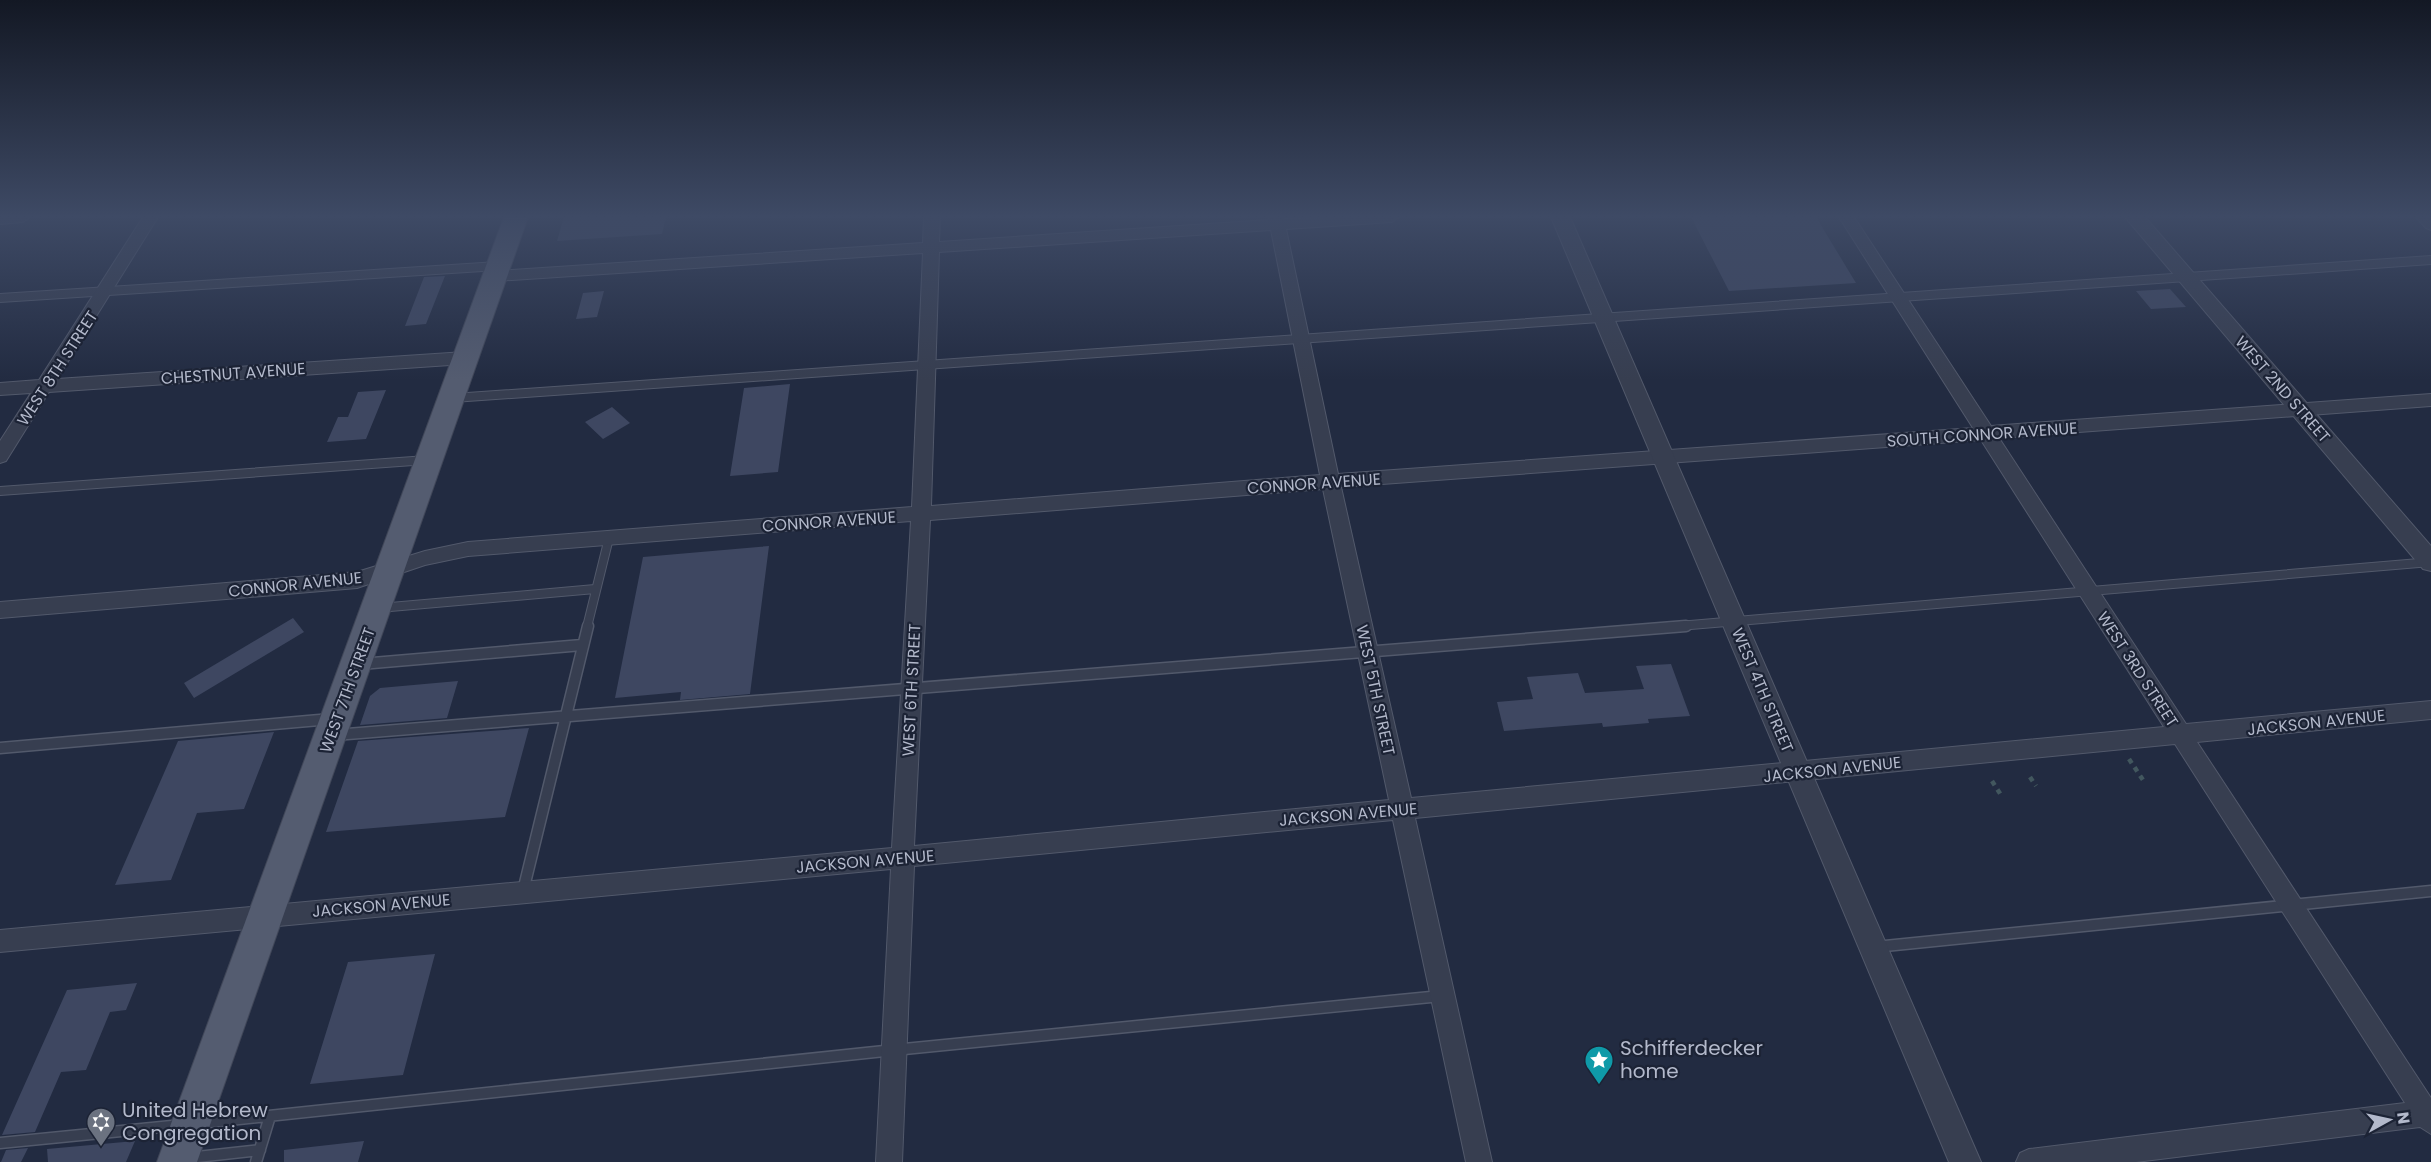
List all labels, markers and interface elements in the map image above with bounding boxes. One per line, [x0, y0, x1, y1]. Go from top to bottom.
street label: WEST 8TH STREET [12, 306, 103, 430]
street label: WEST 2ND STREET [2230, 331, 2336, 448]
street label: CHESTNUT AVENUE [160, 357, 306, 390]
street label: SOUTH CONNOR AVENUE [1886, 416, 2078, 453]
street label: CONNOR AVENUE [1246, 467, 1382, 500]
street label: CONNOR AVENUE [761, 505, 897, 538]
street label: CONNOR AVENUE [227, 566, 363, 603]
street label: WEST 3RD STREET [2092, 607, 2184, 732]
street label: WEST 6TH STREET [897, 623, 926, 757]
street label: WEST 5TH STREET [1350, 623, 1401, 758]
street label: WEST 7TH STREET [314, 624, 381, 756]
street label: WEST 4TH STREET [1726, 624, 1799, 756]
street label: JACKSON AVENUE [2246, 704, 2386, 741]
street label: JACKSON AVENUE [1762, 751, 1902, 788]
street label: JACKSON AVENUE [1278, 797, 1418, 832]
street label: JACKSON AVENUE [795, 844, 935, 879]
street label: JACKSON AVENUE [311, 888, 451, 923]
place label: Schifferdecker home [1620, 1034, 1763, 1085]
place icon: Schifferdecker home [1583, 1044, 1615, 1086]
north arrow [2359, 1090, 2419, 1150]
place label: United Hebrew Congregation [122, 1096, 268, 1147]
synagogue icon: United Hebrew Congregation [85, 1106, 117, 1148]
text: N [2391, 1110, 2416, 1126]

